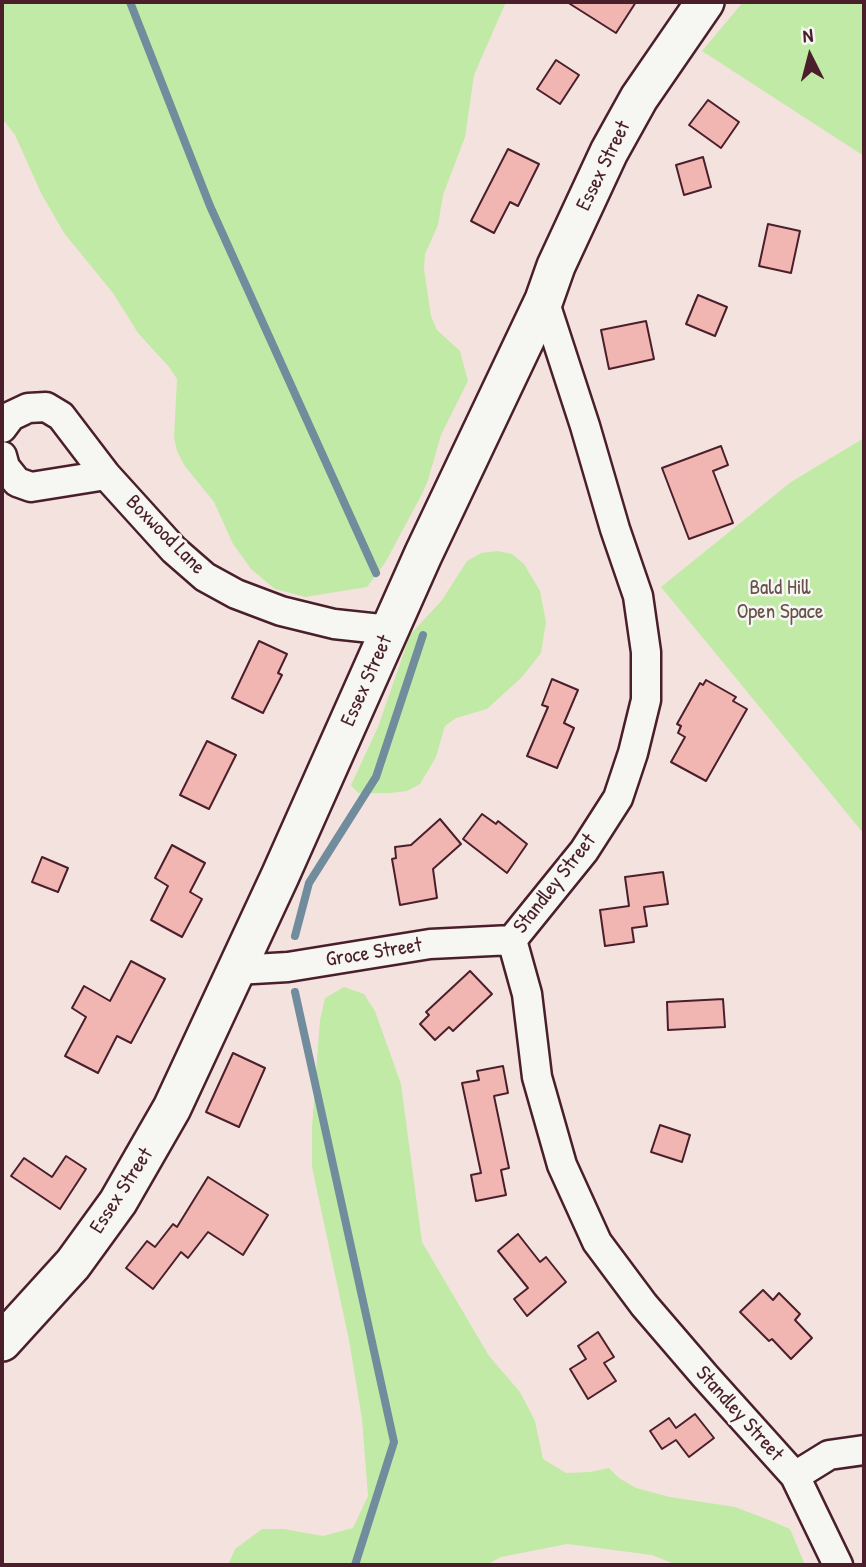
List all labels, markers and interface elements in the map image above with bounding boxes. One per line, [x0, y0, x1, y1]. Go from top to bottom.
north arrow [775, 21, 845, 91]
text: N [801, 22, 814, 49]
street label: Essex Street [571, 117, 637, 215]
street label: Boxwood Lane [120, 490, 210, 580]
park label: Bald Hill Open Space [737, 575, 823, 625]
street label: Essex Street [336, 632, 398, 730]
street label: Standley Street [508, 829, 602, 939]
street label: Groce Street [324, 933, 424, 973]
street label: Essex Street [85, 1143, 159, 1239]
street label: Standley Street [690, 1361, 788, 1467]

